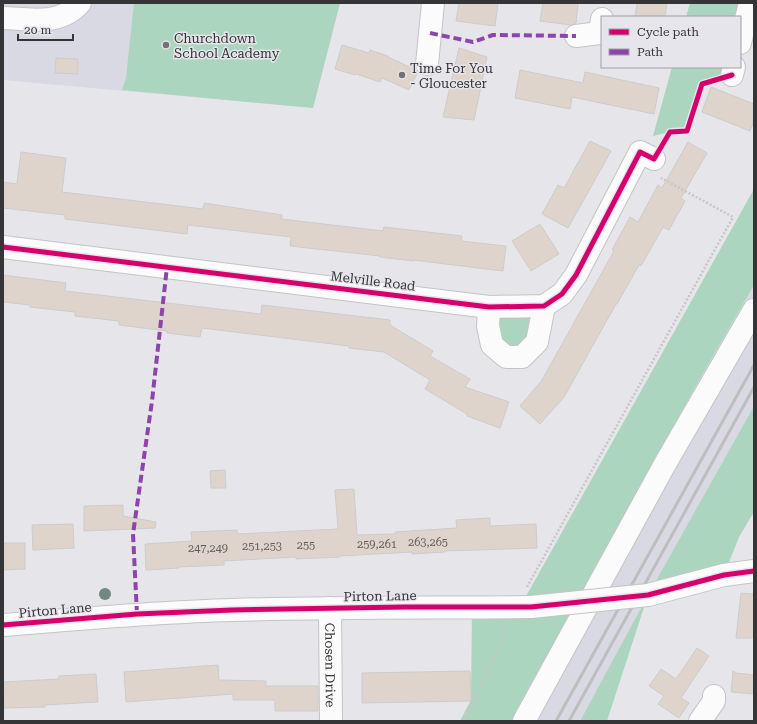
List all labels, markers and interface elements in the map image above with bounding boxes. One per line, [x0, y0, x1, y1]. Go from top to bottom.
scale bar [18, 16, 73, 42]
legend [601, 16, 741, 68]
text: 20 m [24, 23, 51, 37]
text: Cycle path [637, 25, 699, 39]
place label: Churchdown School Academy [174, 31, 280, 61]
marker: Churchdown School Academy [161, 40, 171, 50]
text: Path [637, 45, 663, 59]
place label: Time For You - Gloucester [410, 61, 493, 91]
marker: Time For You - Gloucester [397, 70, 407, 80]
street label: Melville Road [330, 268, 417, 294]
house number: 263,265 [408, 536, 448, 549]
house number: 259,261 [357, 538, 397, 551]
house number: 255 [297, 539, 315, 552]
house number: 251,253 [242, 540, 282, 553]
house number: 247,249 [188, 542, 228, 555]
street label: Pirton Lane [343, 588, 417, 604]
street label: Pirton Lane [18, 599, 92, 621]
street label: Chosen Drive [323, 623, 338, 707]

